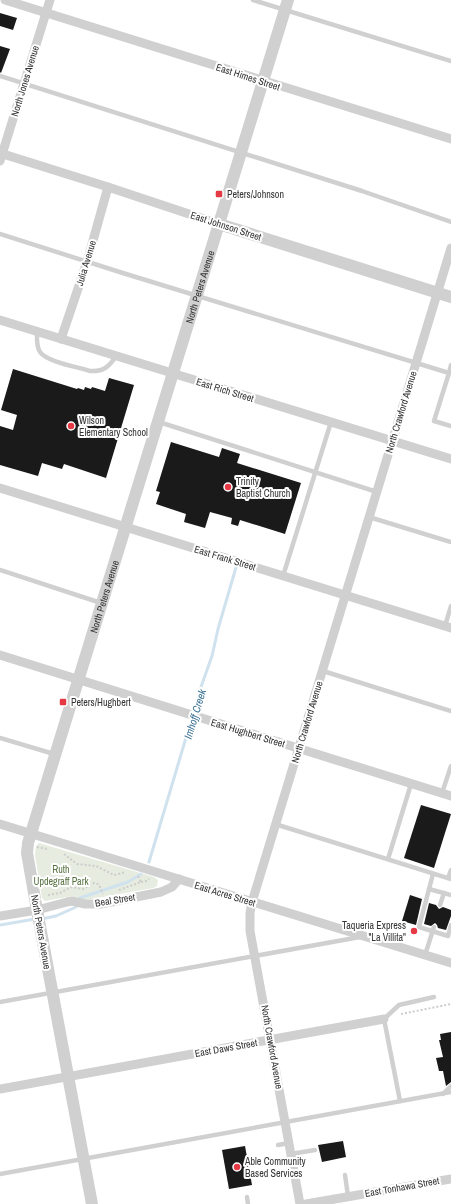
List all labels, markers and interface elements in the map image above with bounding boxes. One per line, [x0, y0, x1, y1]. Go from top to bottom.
street label: North Jones Avenue [8, 43, 42, 118]
street label: East Himes Street [214, 61, 282, 94]
place label: Peters/Johnson [227, 188, 284, 201]
marker: Peters/Johnson [214, 189, 224, 199]
street label: East Johnson Street [189, 208, 264, 244]
street label: Julia Avenue [73, 238, 99, 287]
street label: North Peters Avenue [182, 248, 217, 325]
street label: North Crawford Avenue [382, 369, 420, 455]
street label: East Rich Street [195, 375, 256, 405]
place label: Wilson Elementary School [79, 414, 148, 439]
marker: Wilson Elementary School [66, 421, 76, 431]
place label: Trinity Baptist Church [236, 475, 290, 500]
marker: Trinity Baptist Church [223, 482, 233, 492]
street label: East Frank Street [193, 542, 258, 574]
street label: North Peters Avenue [87, 558, 122, 635]
street label: North Crawford Avenue [288, 679, 326, 765]
water label: Imhoff Creek [181, 687, 209, 741]
place label: Peters/Hughbert [71, 696, 131, 709]
marker: Peters/Hughbert [58, 697, 68, 707]
street label: East Hughbert Street [209, 716, 287, 751]
park label: Ruth Updegraff Park [33, 863, 89, 888]
street label: East Acres Street [193, 879, 258, 910]
street label: Beal Street [94, 890, 137, 910]
street label: North Peters Avenue [28, 894, 54, 971]
place label: Taqueria Express "La Villita" [342, 919, 406, 944]
marker: Taqueria Express "La Villita" [409, 926, 419, 936]
street label: North Crawford Avenue [258, 1004, 286, 1090]
street label: East Daws Street [194, 1036, 259, 1060]
place label: Able Community Based Services [244, 1155, 307, 1180]
marker: Able Community Based Services [232, 1162, 242, 1172]
street label: East Tonhawa Street [364, 1174, 441, 1200]

